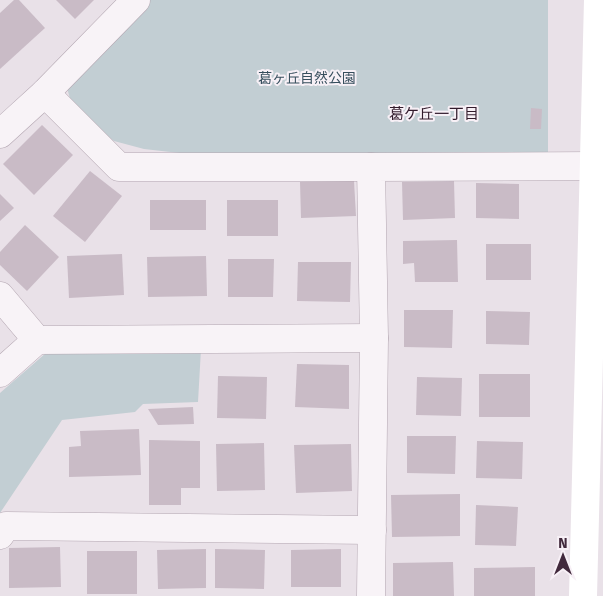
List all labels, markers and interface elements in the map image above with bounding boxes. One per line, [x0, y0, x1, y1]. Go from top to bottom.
park label: 葛ヶ丘自然公園 [258, 70, 356, 87]
district label: 葛ケ丘一丁目 [389, 105, 479, 123]
north arrow [538, 531, 588, 581]
text: N [558, 535, 568, 552]

